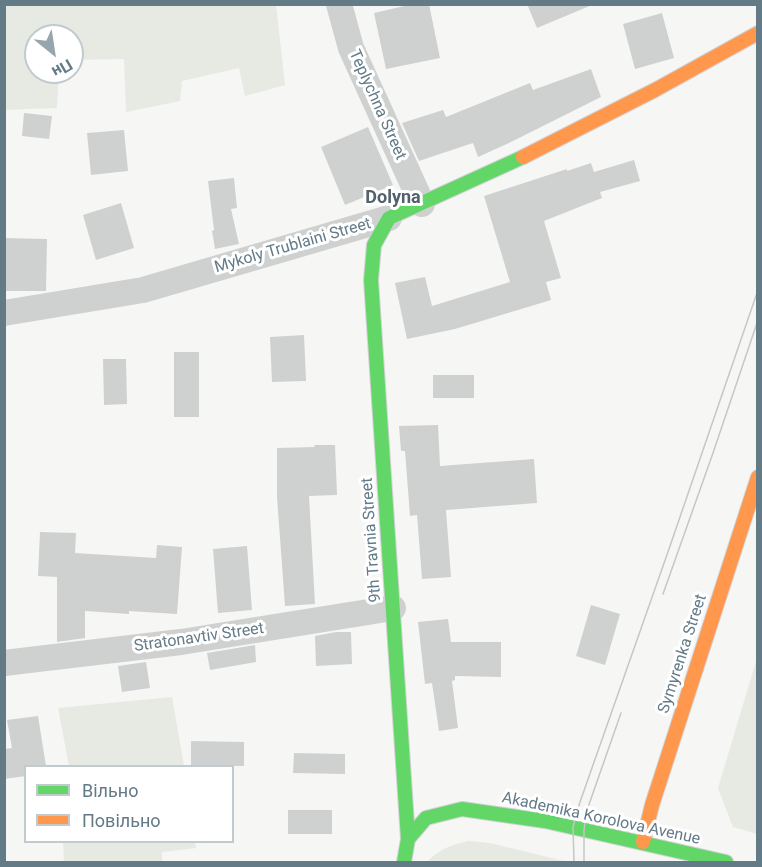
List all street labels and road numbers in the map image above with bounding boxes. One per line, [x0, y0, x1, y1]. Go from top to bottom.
street label: Teplychna Street [344, 47, 410, 163]
street label: Mykoly Trublaini Street [213, 214, 373, 278]
street label: 9th Travnia Street [358, 477, 386, 603]
street label: Symyrenka Street [655, 592, 711, 716]
street label: Stratonavtiv Street [133, 619, 265, 657]
street label: Akademika Korolova Avenue [500, 789, 702, 849]

